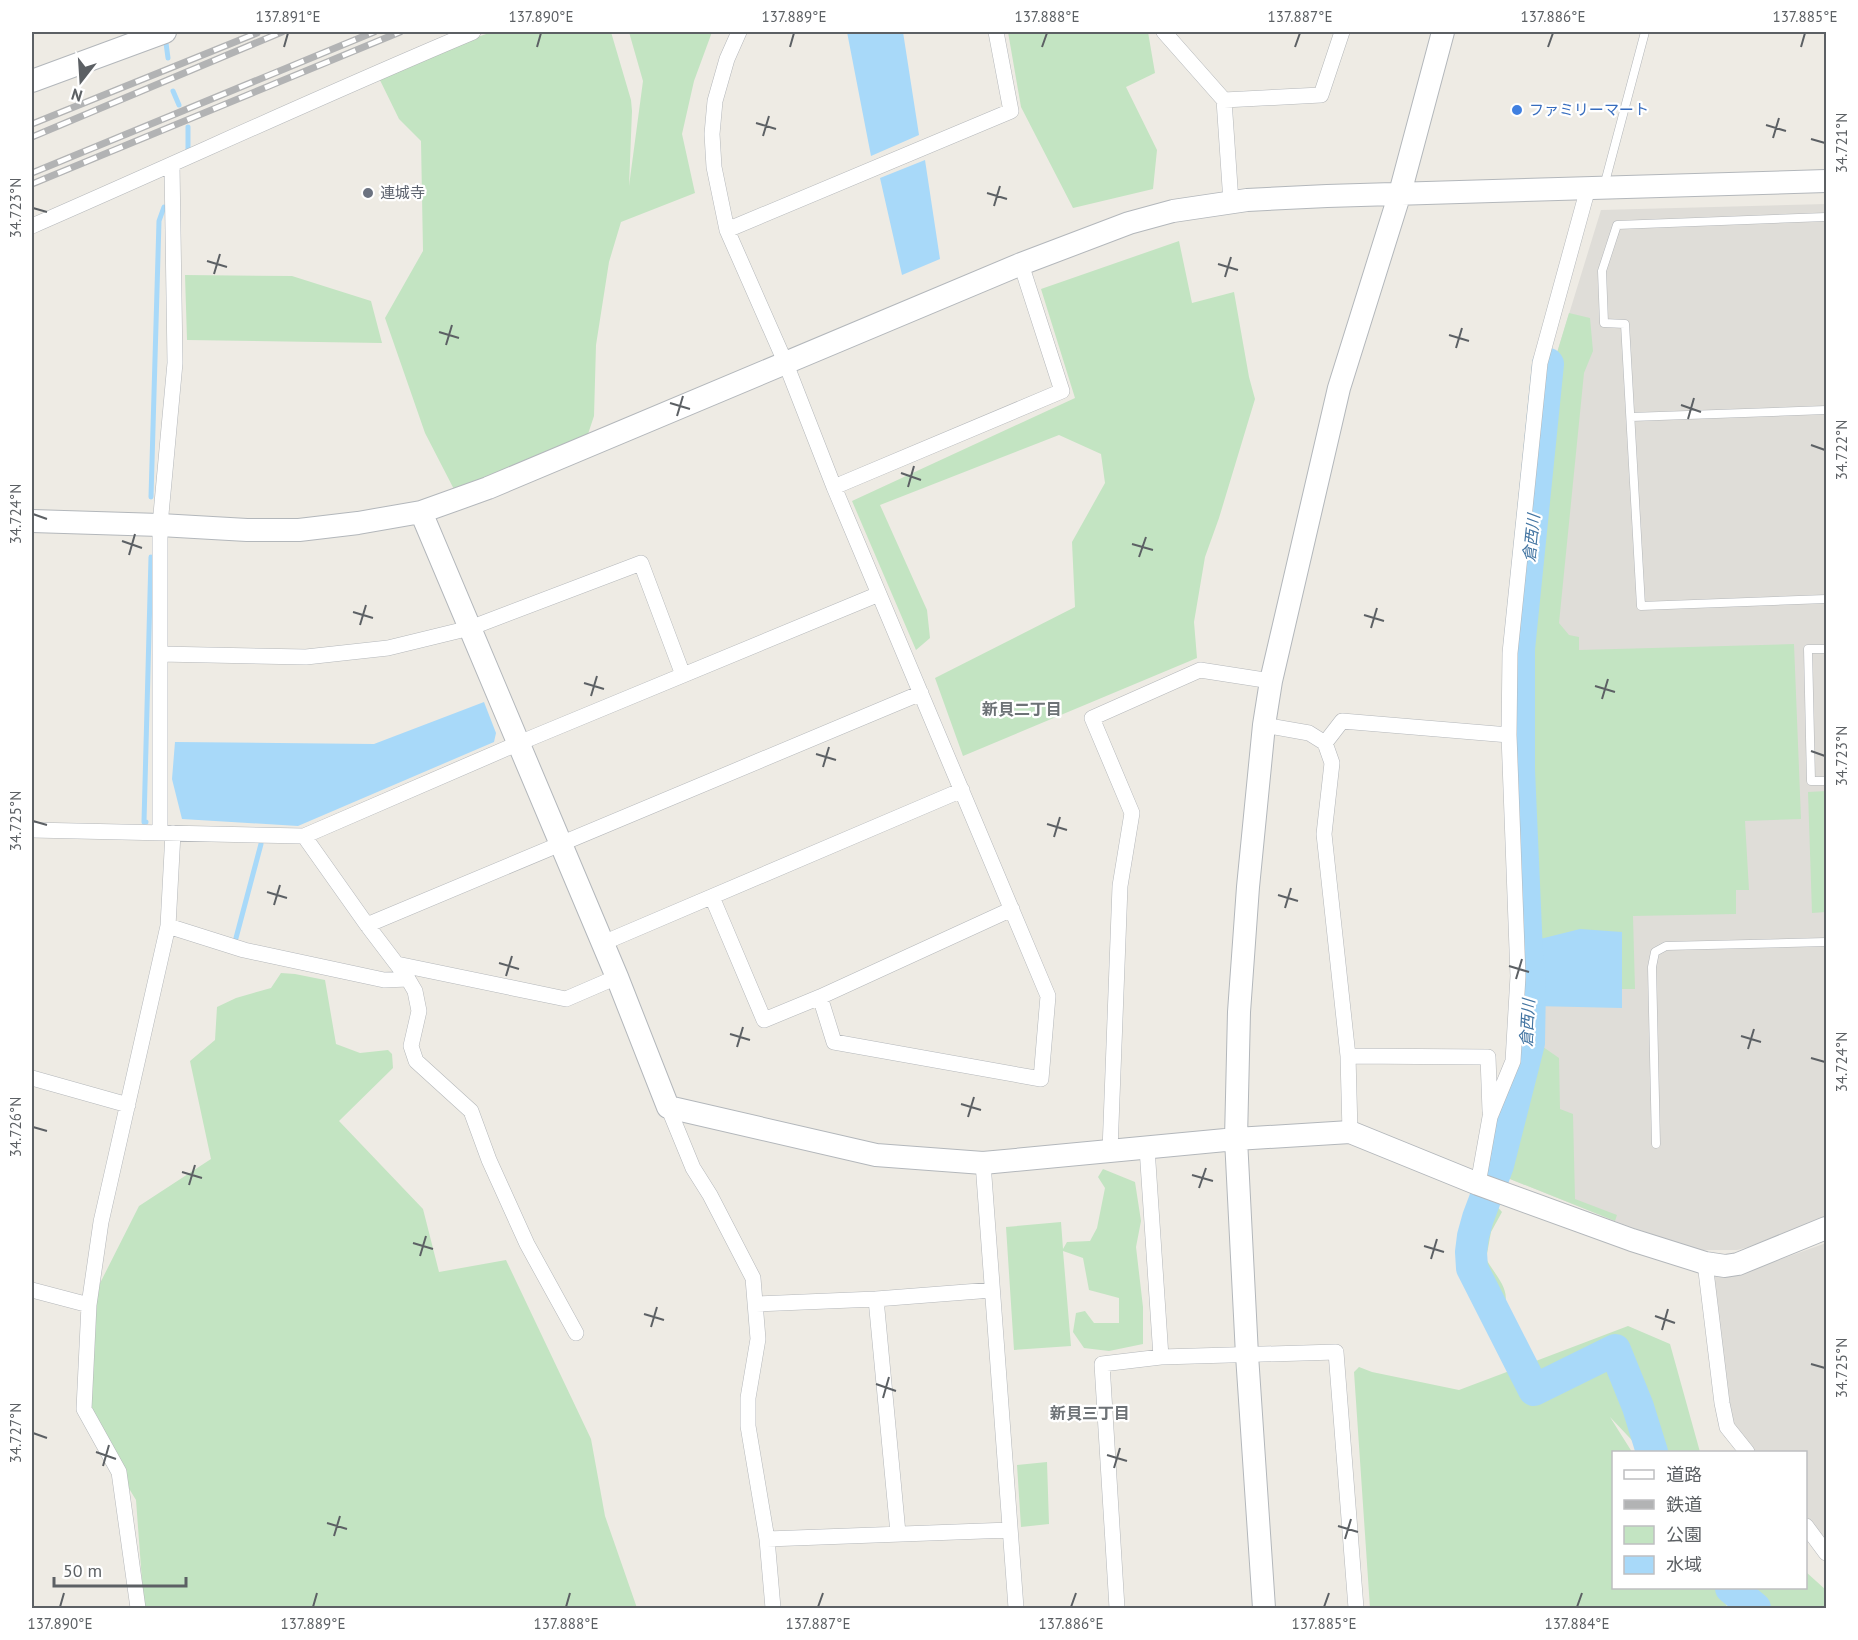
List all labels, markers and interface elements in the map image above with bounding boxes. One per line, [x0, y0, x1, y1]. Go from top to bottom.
text: 137.891°E [255, 7, 321, 26]
text: 137.890°E [508, 7, 574, 26]
text: 137.889°E [761, 7, 827, 26]
text: 137.888°E [1014, 7, 1080, 26]
text: 137.887°E [1267, 7, 1333, 26]
text: 137.886°E [1520, 7, 1586, 26]
text: 137.885°E [1772, 7, 1838, 26]
north arrow [51, 51, 111, 111]
text: N [69, 84, 85, 106]
place label: ファミリーマート [1529, 100, 1649, 119]
marker: ファミリーマート [1510, 103, 1524, 117]
text: 34.721°N [1832, 113, 1851, 173]
text: 34.723°N [6, 178, 25, 238]
place label: 連城寺 [380, 183, 425, 202]
marker: 連城寺 [361, 186, 375, 200]
text: 34.722°N [1832, 420, 1851, 480]
text: 34.724°N [6, 484, 25, 544]
water label: 倉西川 [1519, 511, 1544, 563]
district label: 新貝二丁目 [982, 699, 1062, 719]
text: 34.723°N [1832, 726, 1851, 786]
text: 34.725°N [6, 791, 25, 851]
water label: 倉西川 [1516, 997, 1538, 1047]
text: 34.724°N [1832, 1032, 1851, 1092]
text: 34.726°N [6, 1097, 25, 1157]
text: 34.725°N [1832, 1338, 1851, 1398]
text: 34.727°N [6, 1403, 25, 1463]
district label: 新貝三丁目 [1050, 1403, 1130, 1423]
legend [1612, 1451, 1807, 1589]
text: 道路 [1666, 1463, 1702, 1486]
text: 鉄道 [1666, 1493, 1702, 1516]
text: 公園 [1666, 1523, 1702, 1546]
scale bar [54, 1550, 186, 1588]
text: 水域 [1666, 1553, 1702, 1576]
text: 50 m [63, 1559, 102, 1582]
text: 137.890°E [27, 1614, 93, 1633]
text: 137.889°E [280, 1614, 346, 1633]
text: 137.888°E [533, 1614, 599, 1633]
text: 137.887°E [785, 1614, 851, 1633]
text: 137.886°E [1038, 1614, 1104, 1633]
text: 137.885°E [1291, 1614, 1357, 1633]
text: 137.884°E [1544, 1614, 1610, 1633]

